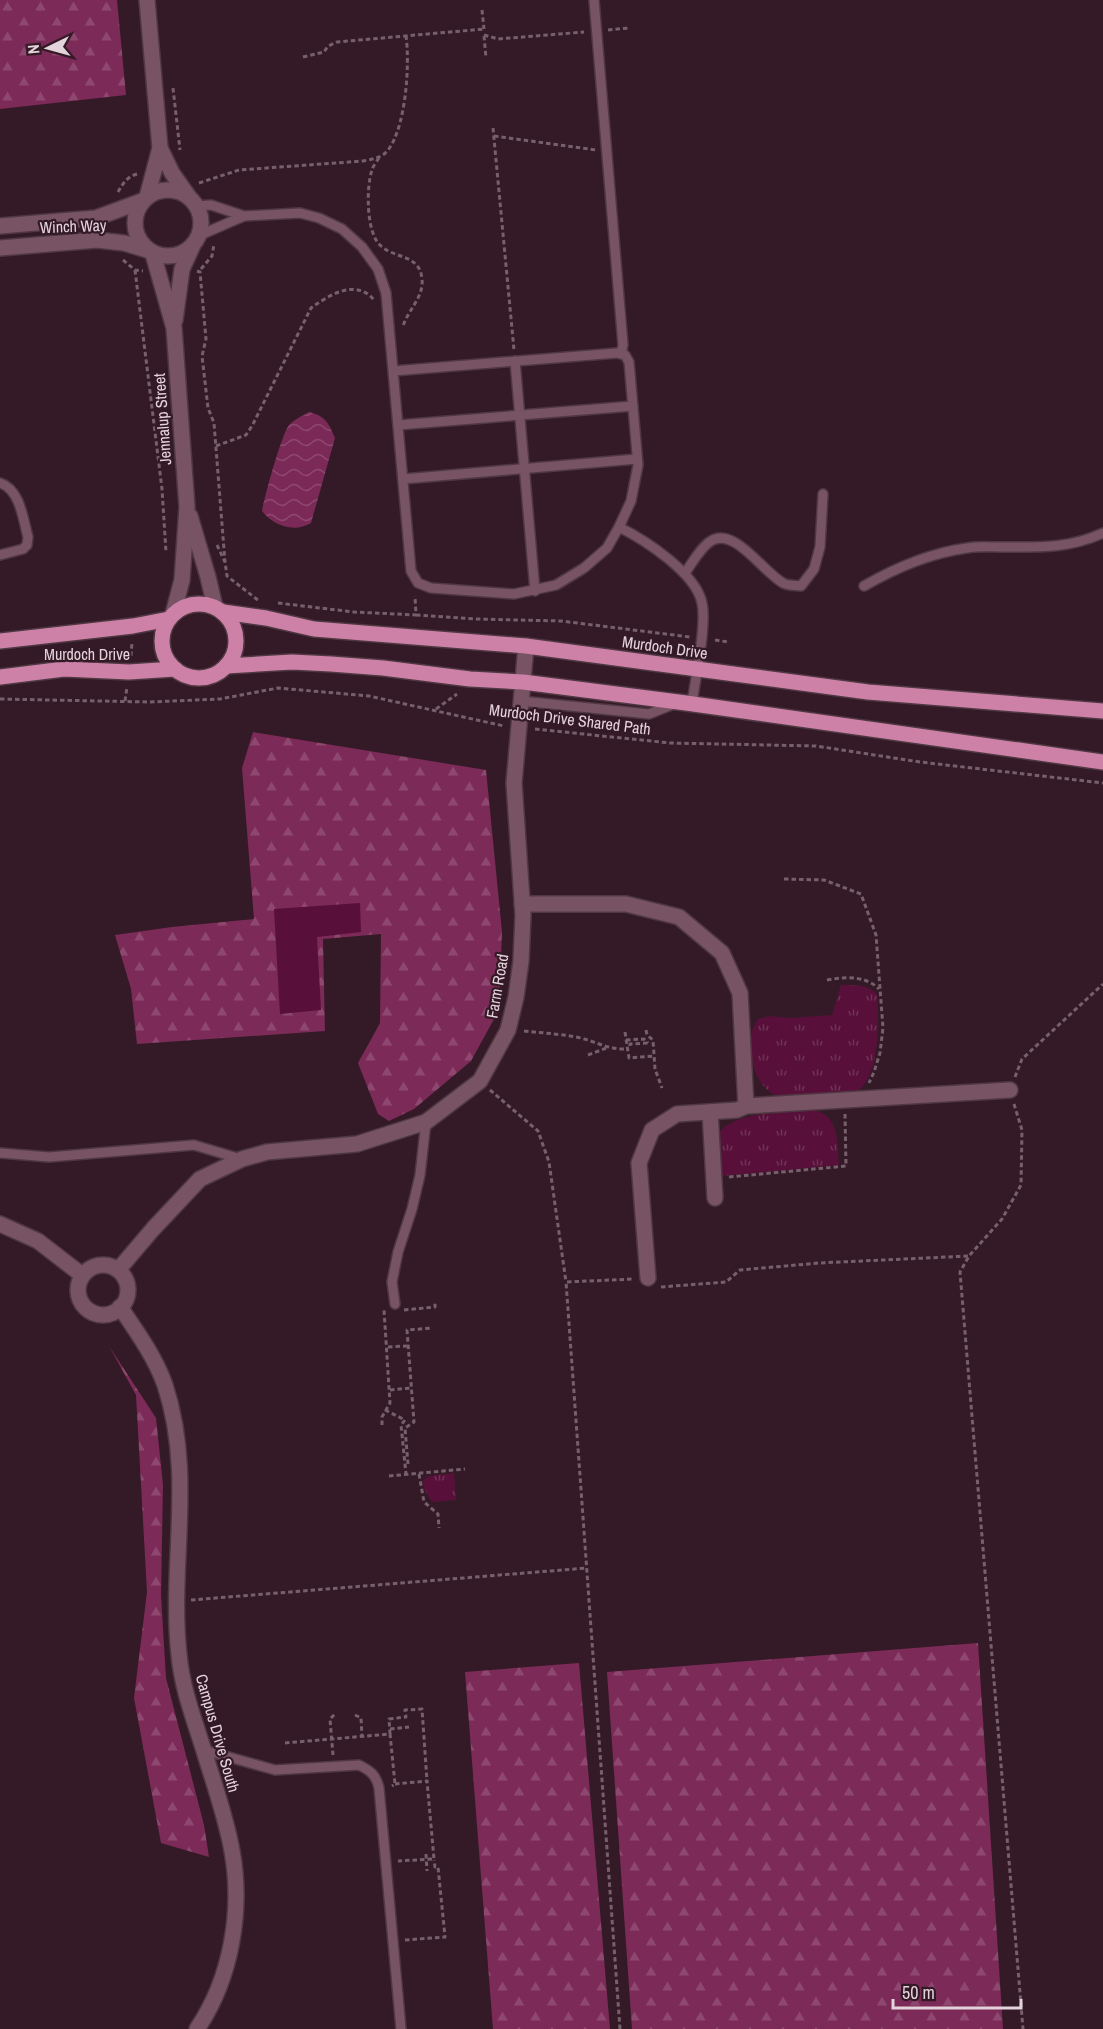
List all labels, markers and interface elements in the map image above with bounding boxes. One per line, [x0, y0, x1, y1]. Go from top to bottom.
north arrow [18, 18, 78, 78]
text: N [22, 44, 44, 55]
street label: Winch Way [39, 214, 107, 238]
street label: Jennalup Street [148, 372, 176, 466]
street label: Murdoch Drive [621, 630, 709, 664]
street label: Murdoch Drive [44, 643, 130, 665]
street label: Murdoch Drive Shared Path [488, 698, 652, 740]
street label: Farm Road [481, 952, 513, 1020]
street label: Campus Drive South [191, 1671, 245, 1795]
scale bar [893, 1972, 1020, 2010]
text: 50 m [902, 1980, 935, 2005]

